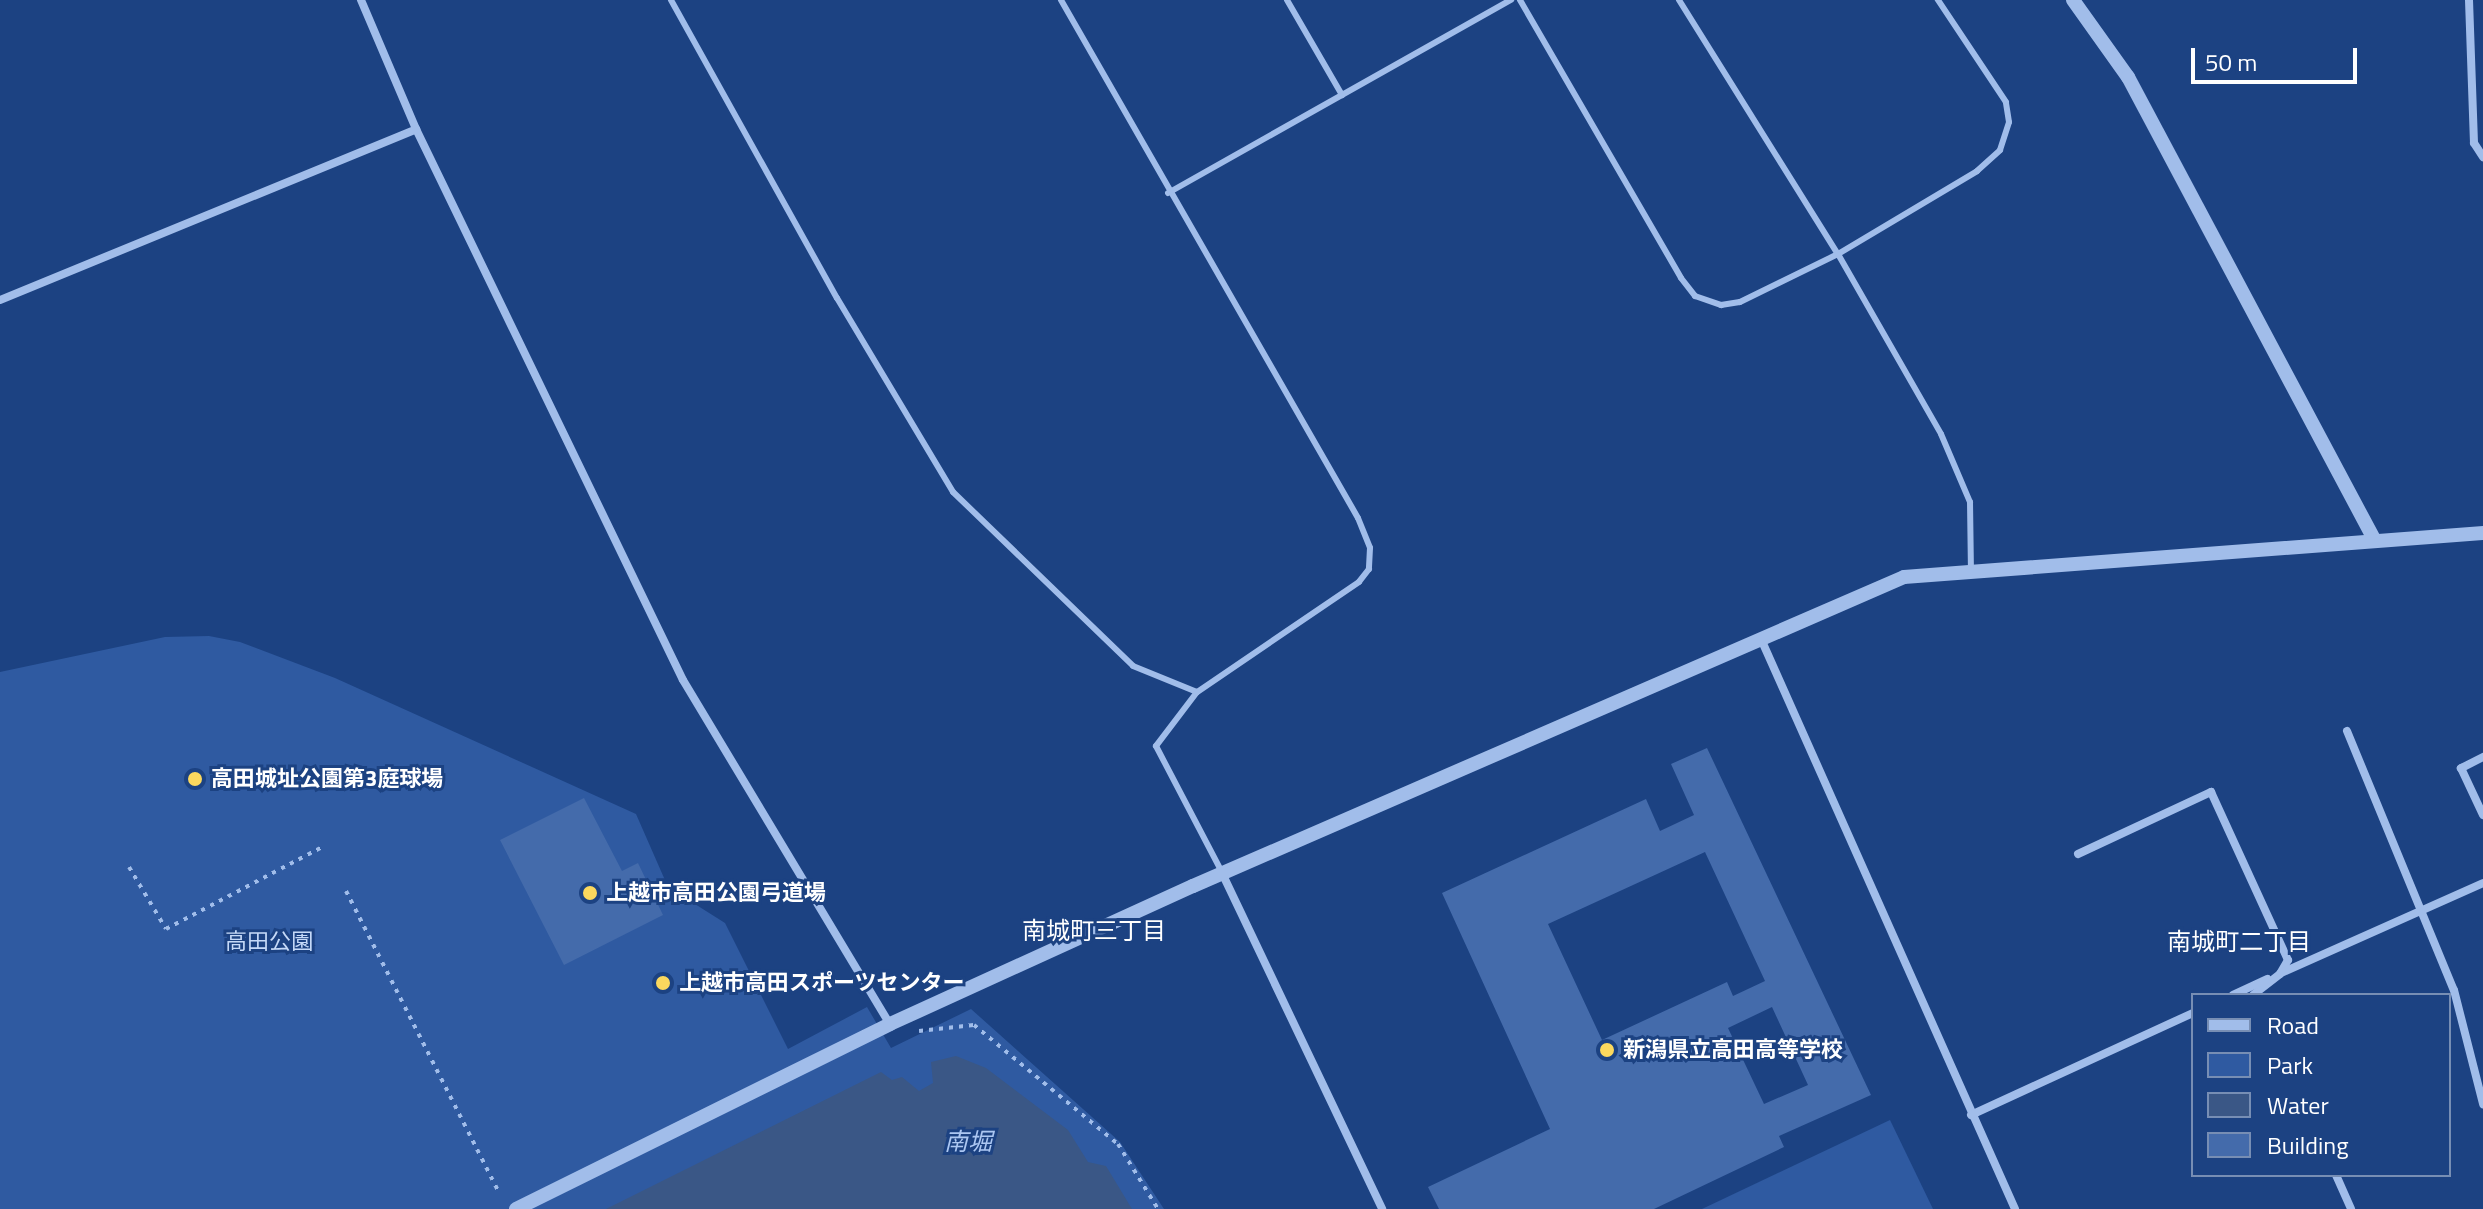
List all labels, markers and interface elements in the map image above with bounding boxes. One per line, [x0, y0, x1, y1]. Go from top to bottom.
scale bar [2195, 32, 2361, 82]
text: 50 m [2205, 44, 2257, 80]
place label: 高田城址公園第3庭球場 [211, 766, 443, 792]
marker: 高田城址公園第3庭球場 [186, 770, 204, 788]
place label: 上越市高田公園弓道場 [606, 880, 826, 906]
marker: 上越市高田公園弓道場 [581, 884, 599, 902]
district label: 南城町三丁目 [1022, 917, 1166, 945]
district label: 南城町二丁目 [2167, 928, 2311, 956]
park label: 高田公園 [225, 929, 313, 955]
place label: 上越市高田スポーツセンター [679, 970, 965, 996]
marker: 上越市高田スポーツセンター [654, 974, 672, 992]
legend [2191, 993, 2451, 1177]
text: Road [2267, 1007, 2319, 1043]
place label: 新潟県立高田高等学校 [1623, 1037, 1843, 1063]
marker: 新潟県立高田高等学校 [1598, 1041, 1616, 1059]
text: Park [2267, 1047, 2313, 1083]
text: Water [2267, 1087, 2329, 1123]
text: Building [2267, 1127, 2349, 1163]
water label: 南堀 [944, 1128, 992, 1156]

